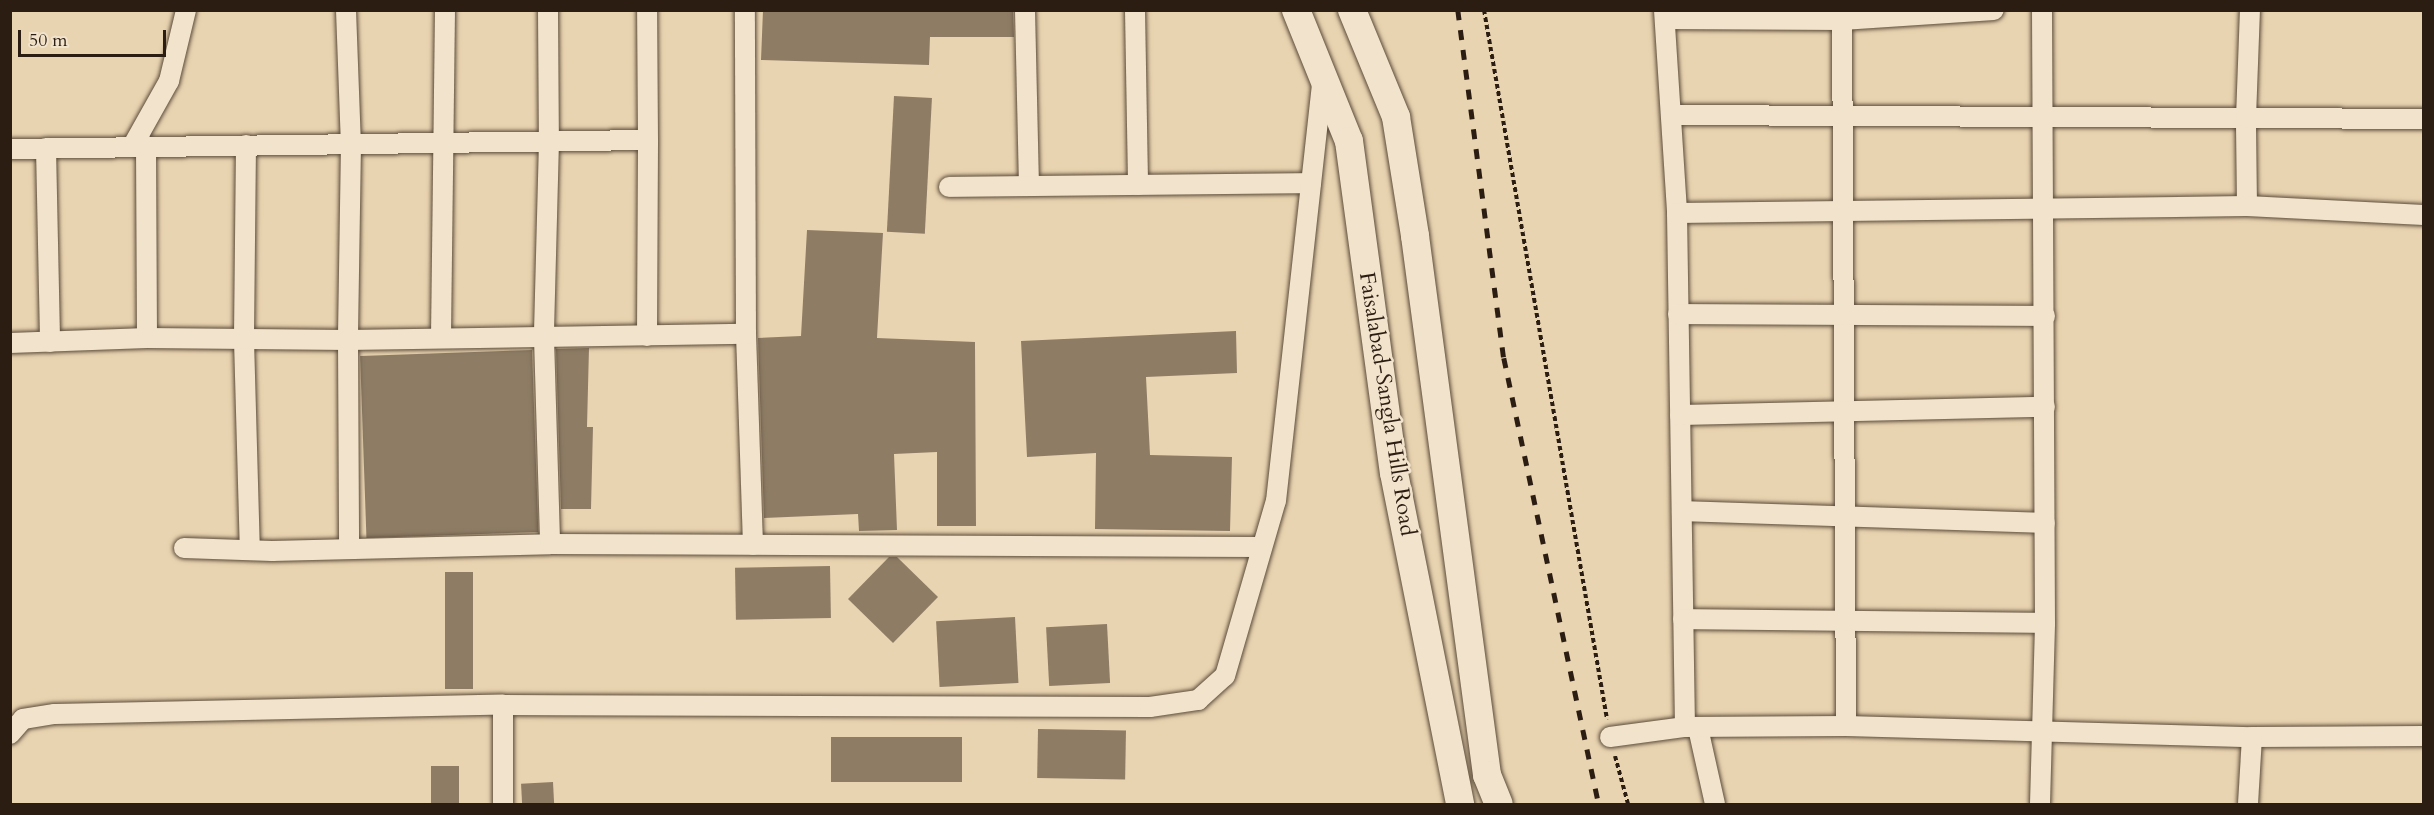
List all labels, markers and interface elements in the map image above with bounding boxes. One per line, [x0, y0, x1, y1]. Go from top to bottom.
scale bar [21, 18, 170, 56]
text: 50 m [29, 28, 68, 53]
street label: Faisalabad-Sangla Hills Road [1353, 270, 1421, 538]

